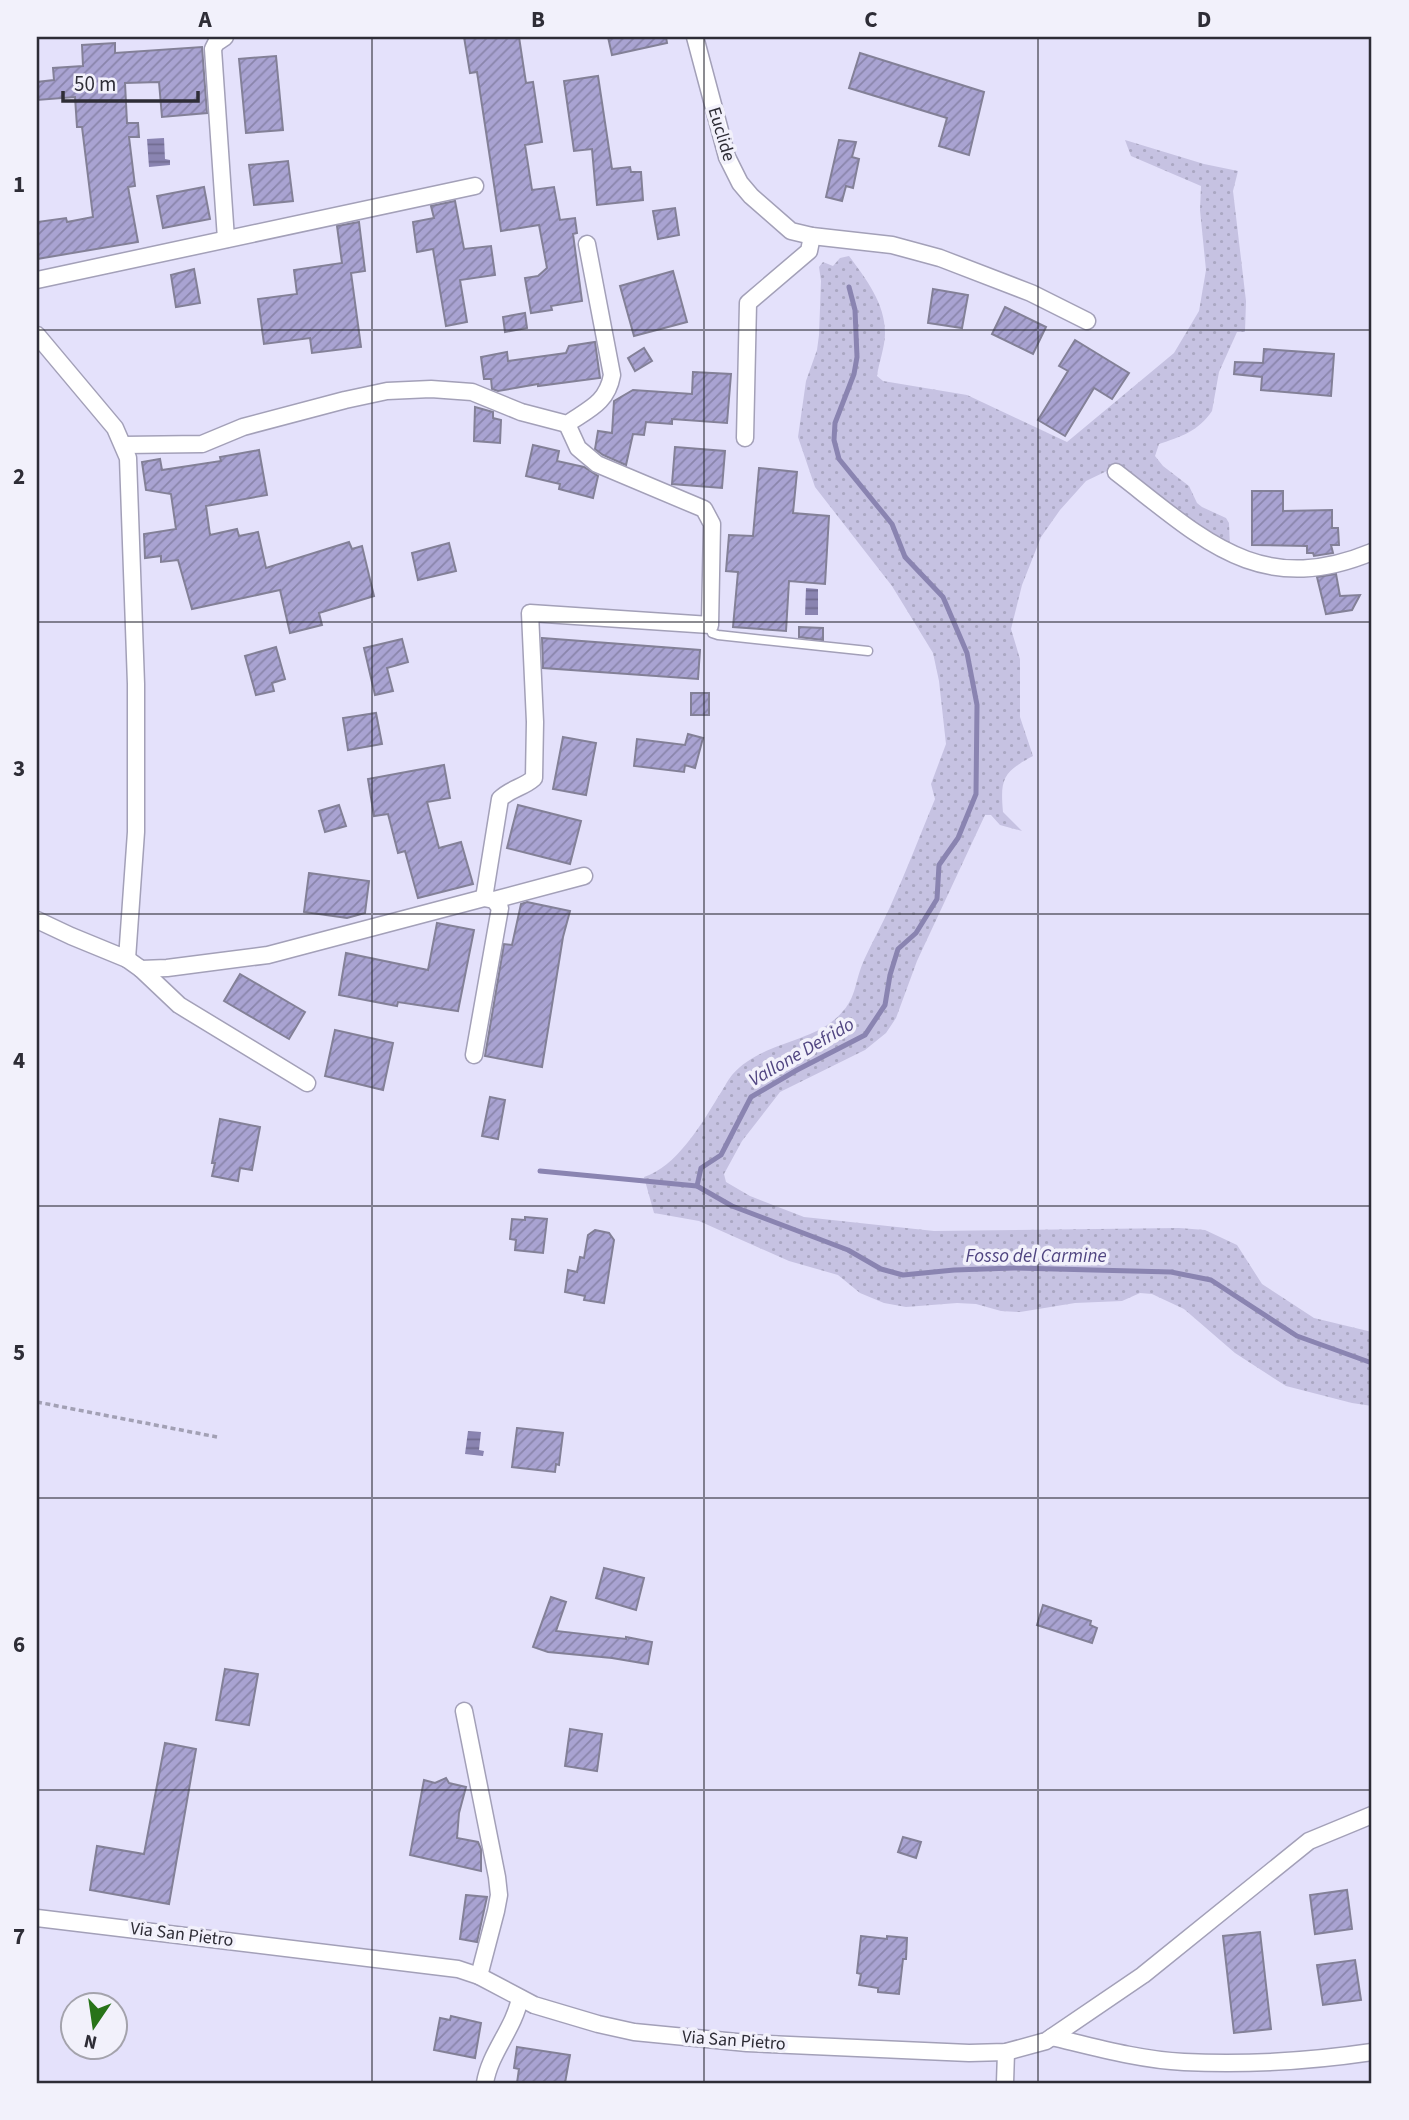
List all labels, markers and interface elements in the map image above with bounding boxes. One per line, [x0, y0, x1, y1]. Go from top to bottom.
text: A [197, 3, 212, 36]
text: B [531, 3, 545, 36]
text: C [864, 3, 878, 36]
text: D [1197, 3, 1211, 36]
scale bar [63, 60, 198, 104]
text: 50 m [74, 69, 116, 99]
street label: Euclide [701, 104, 742, 164]
text: 1 [13, 168, 25, 201]
text: 2 [13, 460, 25, 493]
text: 3 [13, 752, 25, 785]
water label: Vallone Defrido [744, 1011, 860, 1093]
text: 4 [13, 1044, 25, 1077]
water label: Fosso del Carmine [965, 1243, 1107, 1270]
text: 5 [13, 1336, 25, 1369]
text: 6 [13, 1628, 25, 1661]
street label: Via San Pietro [129, 1916, 235, 1953]
text: 7 [13, 1920, 25, 1953]
north arrow [60, 1990, 130, 2060]
street label: Via San Pietro [681, 2024, 787, 2057]
text: N [81, 2027, 100, 2056]

